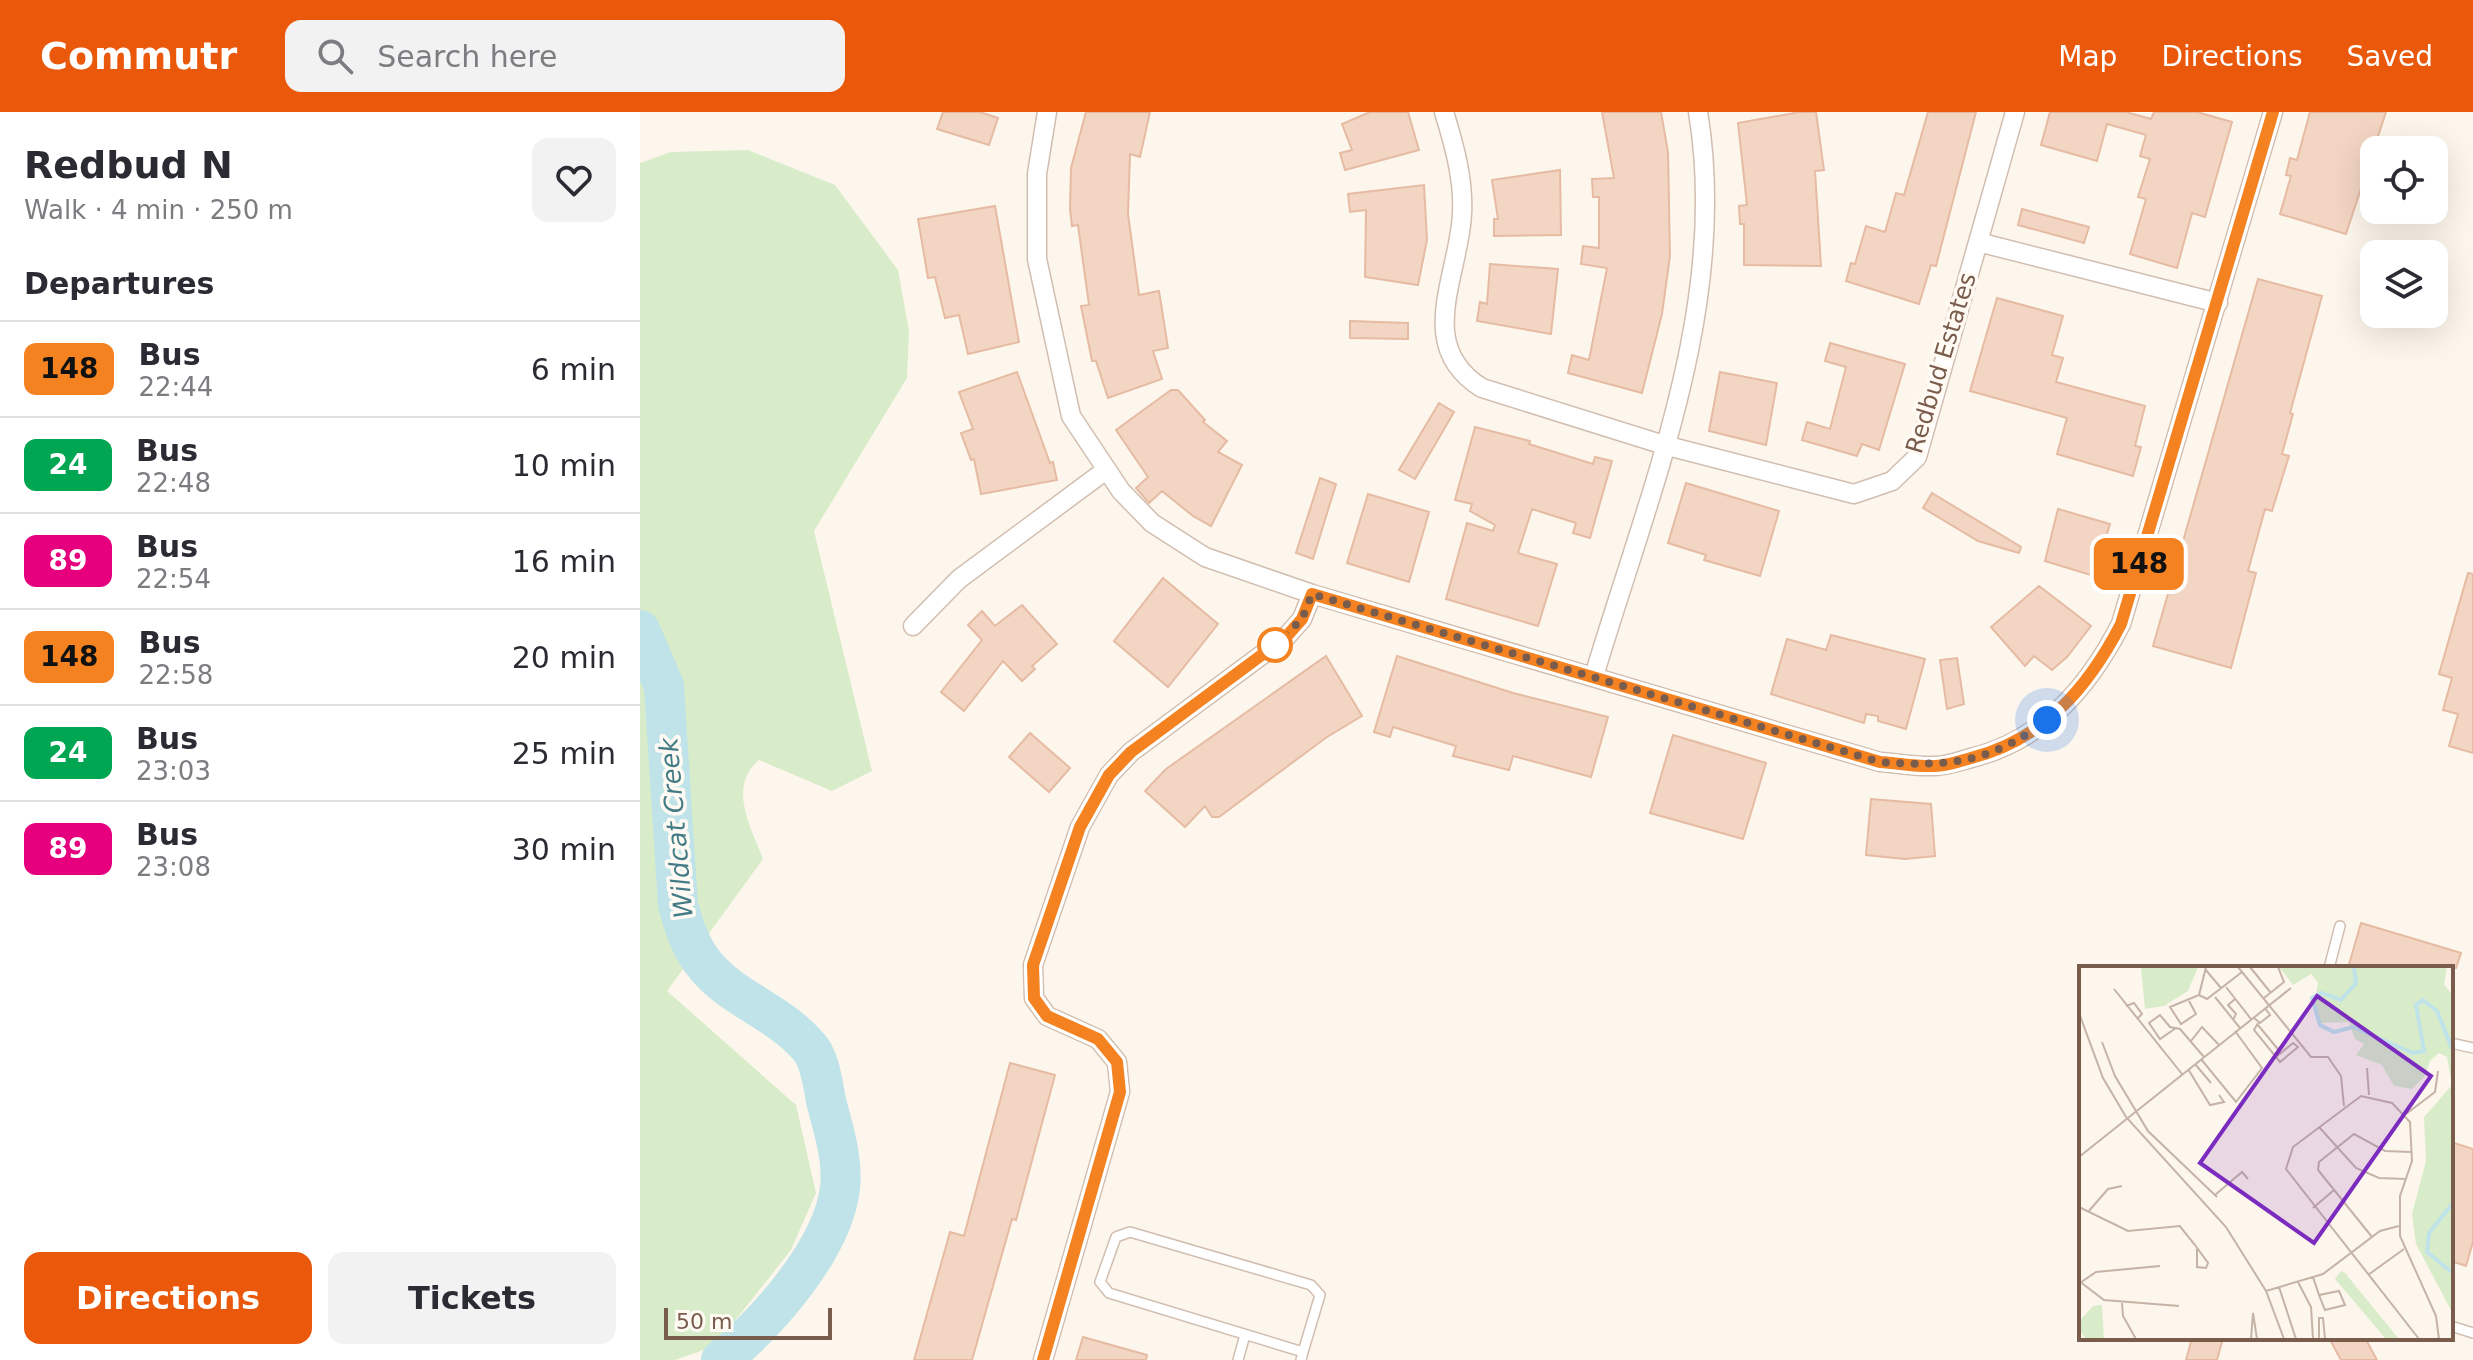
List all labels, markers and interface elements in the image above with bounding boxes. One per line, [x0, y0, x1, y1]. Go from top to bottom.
search box [285, 20, 845, 92]
text: Commutr [40, 34, 237, 78]
icon: search [313, 34, 357, 78]
text: Search here [377, 39, 557, 74]
text: Map [2058, 40, 2117, 73]
text: Directions [2161, 40, 2302, 73]
text: Saved [2346, 40, 2433, 73]
map controls [2360, 136, 2448, 328]
button: locate [2360, 136, 2448, 224]
button: heart [532, 138, 616, 222]
text: Redbud N [24, 143, 233, 187]
text: Walk · 4 min · 250 m [24, 195, 293, 225]
button: layers [2360, 240, 2448, 328]
text: Departures [24, 266, 214, 301]
street label: Redbud Estates [1900, 269, 1982, 457]
text: Bus [138, 337, 201, 372]
text: 148 [40, 352, 98, 385]
text: 6 min [531, 352, 616, 387]
text: 22:44 [138, 372, 213, 402]
text: Bus [136, 433, 198, 468]
text: 24 [49, 448, 87, 481]
text: 10 min [512, 448, 616, 483]
text: 22:48 [136, 468, 211, 498]
text: Bus [136, 529, 198, 564]
line badge: 148 [2093, 538, 2185, 590]
text: 89 [49, 544, 87, 577]
text: 16 min [512, 544, 616, 579]
text: 148 [2110, 547, 2168, 580]
text: 22:54 [136, 564, 211, 594]
text: Bus [138, 625, 201, 660]
unlabelled marker [1258, 628, 1292, 662]
text: 148 [40, 640, 98, 673]
text: 20 min [512, 640, 616, 675]
text: 22:58 [138, 660, 213, 690]
your location [2027, 700, 2067, 740]
text: Bus [136, 721, 198, 756]
water label: Wildcat Creek [653, 735, 699, 920]
text: 24 [49, 736, 87, 769]
text: 25 min [512, 736, 616, 771]
text: 23:03 [136, 756, 211, 786]
text: Bus [136, 817, 198, 852]
text: 89 [49, 832, 87, 865]
text: 30 min [512, 832, 616, 867]
text: 23:08 [136, 852, 211, 882]
inset map [2079, 966, 2453, 1340]
button: Directions [24, 1252, 312, 1344]
button: Tickets [328, 1252, 616, 1344]
scale bar [664, 1304, 832, 1340]
text: 50 m [676, 1309, 732, 1334]

